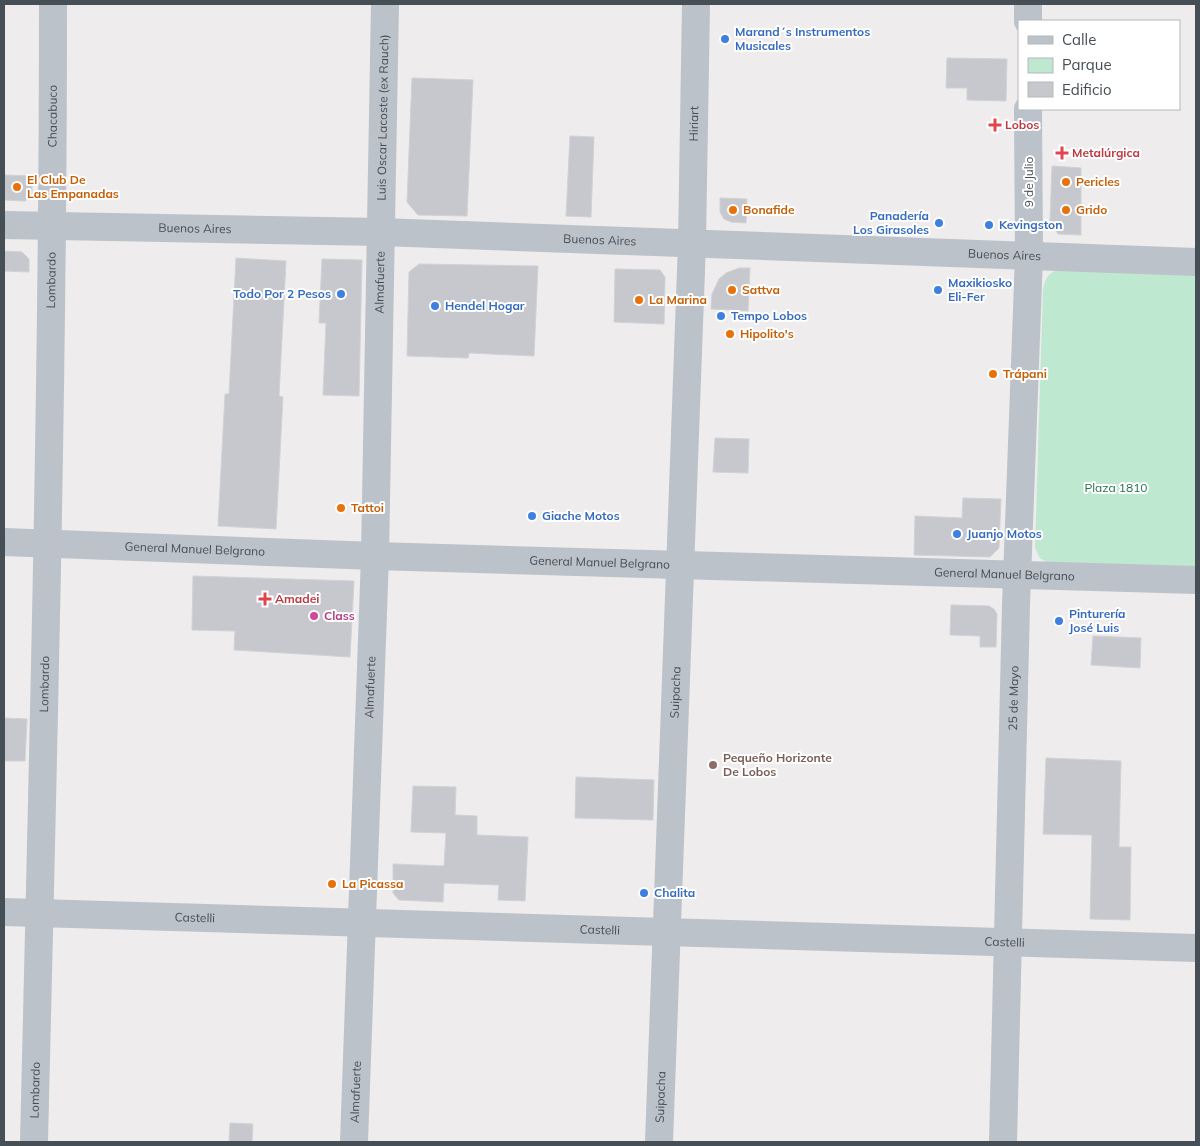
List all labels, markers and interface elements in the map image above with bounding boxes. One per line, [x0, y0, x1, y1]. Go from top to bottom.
legend [1018, 20, 1180, 110]
place label: Marand´s Instrumentos Musicales [735, 24, 870, 53]
text: Calle [1062, 30, 1096, 49]
marker: Marand´s Instrumentos Musicales [719, 33, 731, 45]
street label: Luis Oscar Lacoste (ex Rauch) [373, 34, 391, 201]
text: Parque [1062, 55, 1112, 74]
text: Edificio [1062, 80, 1112, 99]
street label: Chacabuco [45, 85, 60, 147]
street label: Hiriart [686, 106, 701, 141]
place label: Lobos [1005, 117, 1039, 132]
marker: Lobos [989, 119, 1001, 131]
place label: Metalúrgica [1072, 145, 1140, 160]
marker: Metalúrgica [1056, 147, 1068, 159]
street label: 9 de Julio [1021, 157, 1036, 207]
place label: El Club De Las Empanadas [27, 172, 119, 201]
place label: Pericles [1076, 174, 1120, 189]
marker: Pericles [1060, 176, 1072, 188]
marker: El Club De Las Empanadas [11, 181, 23, 193]
place label: Bonafide [743, 202, 795, 217]
place label: Grido [1076, 202, 1107, 217]
marker: Bonafide [727, 204, 739, 216]
marker: Grido [1060, 204, 1072, 216]
place label: Panadería Los Girasoles [853, 208, 929, 237]
marker: Panadería Los Girasoles [933, 217, 945, 229]
place label: Kevingston [999, 217, 1062, 232]
marker: Kevingston [983, 219, 995, 231]
street label: Buenos Aires [158, 220, 232, 236]
street label: Buenos Aires [563, 231, 637, 248]
street label: Buenos Aires [968, 246, 1041, 263]
street label: Almafuerte [371, 251, 388, 314]
street label: Lombardo [43, 252, 59, 309]
place label: Maxikiosko Eli-Fer [948, 275, 1012, 304]
place label: Sattva [742, 282, 780, 297]
marker: Sattva [726, 284, 738, 296]
marker: Maxikiosko Eli-Fer [932, 284, 944, 296]
place label: Todo Por 2 Pesos [233, 286, 331, 301]
marker: Todo Por 2 Pesos [335, 288, 347, 300]
place label: La Marina [649, 292, 707, 307]
marker: La Marina [633, 294, 645, 306]
place label: Hendel Hogar [445, 298, 525, 313]
marker: Hendel Hogar [429, 300, 441, 312]
place label: Tempo Lobos [731, 308, 807, 323]
marker: Tempo Lobos [715, 310, 727, 322]
place label: Hipolito's [740, 326, 794, 341]
marker: Hipolito's [724, 328, 736, 340]
place label: Trápani [1003, 366, 1047, 381]
marker: Trápani [987, 368, 999, 380]
park label: Plaza 1810 [1084, 480, 1148, 495]
place label: Tattoi [351, 500, 384, 515]
marker: Tattoi [335, 502, 347, 514]
place label: Giache Motos [542, 508, 620, 523]
marker: Giache Motos [526, 510, 538, 522]
place label: Juanjo Motos [967, 526, 1042, 541]
marker: Juanjo Motos [951, 528, 963, 540]
street label: General Manuel Belgrano [124, 539, 266, 559]
street label: General Manuel Belgrano [529, 553, 670, 572]
street label: General Manuel Belgrano [934, 564, 1075, 583]
place label: Amadei [275, 591, 319, 606]
marker: Amadei [259, 593, 271, 605]
place label: Pinturería José Luis [1069, 606, 1126, 635]
place label: Class [324, 608, 355, 623]
marker: Class [308, 610, 320, 622]
marker: Pinturería José Luis [1053, 615, 1065, 627]
street label: Lombardo [36, 656, 52, 713]
street label: Almafuerte [361, 656, 378, 719]
street label: 25 de Mayo [1005, 665, 1022, 731]
street label: Suipacha [667, 666, 683, 718]
place label: Pequeño Horizonte De Lobos [723, 750, 832, 779]
marker: Pequeño Horizonte De Lobos [707, 759, 719, 771]
place label: La Picassa [342, 876, 404, 891]
marker: La Picassa [326, 878, 338, 890]
place label: Chalita [654, 885, 695, 900]
marker: Chalita [638, 887, 650, 899]
street label: Castelli [175, 909, 215, 925]
street label: Castelli [579, 921, 620, 938]
street label: Castelli [984, 934, 1025, 950]
street label: Lombardo [27, 1061, 43, 1119]
street label: Almafuerte [347, 1061, 364, 1123]
street label: Suipacha [652, 1071, 669, 1123]

